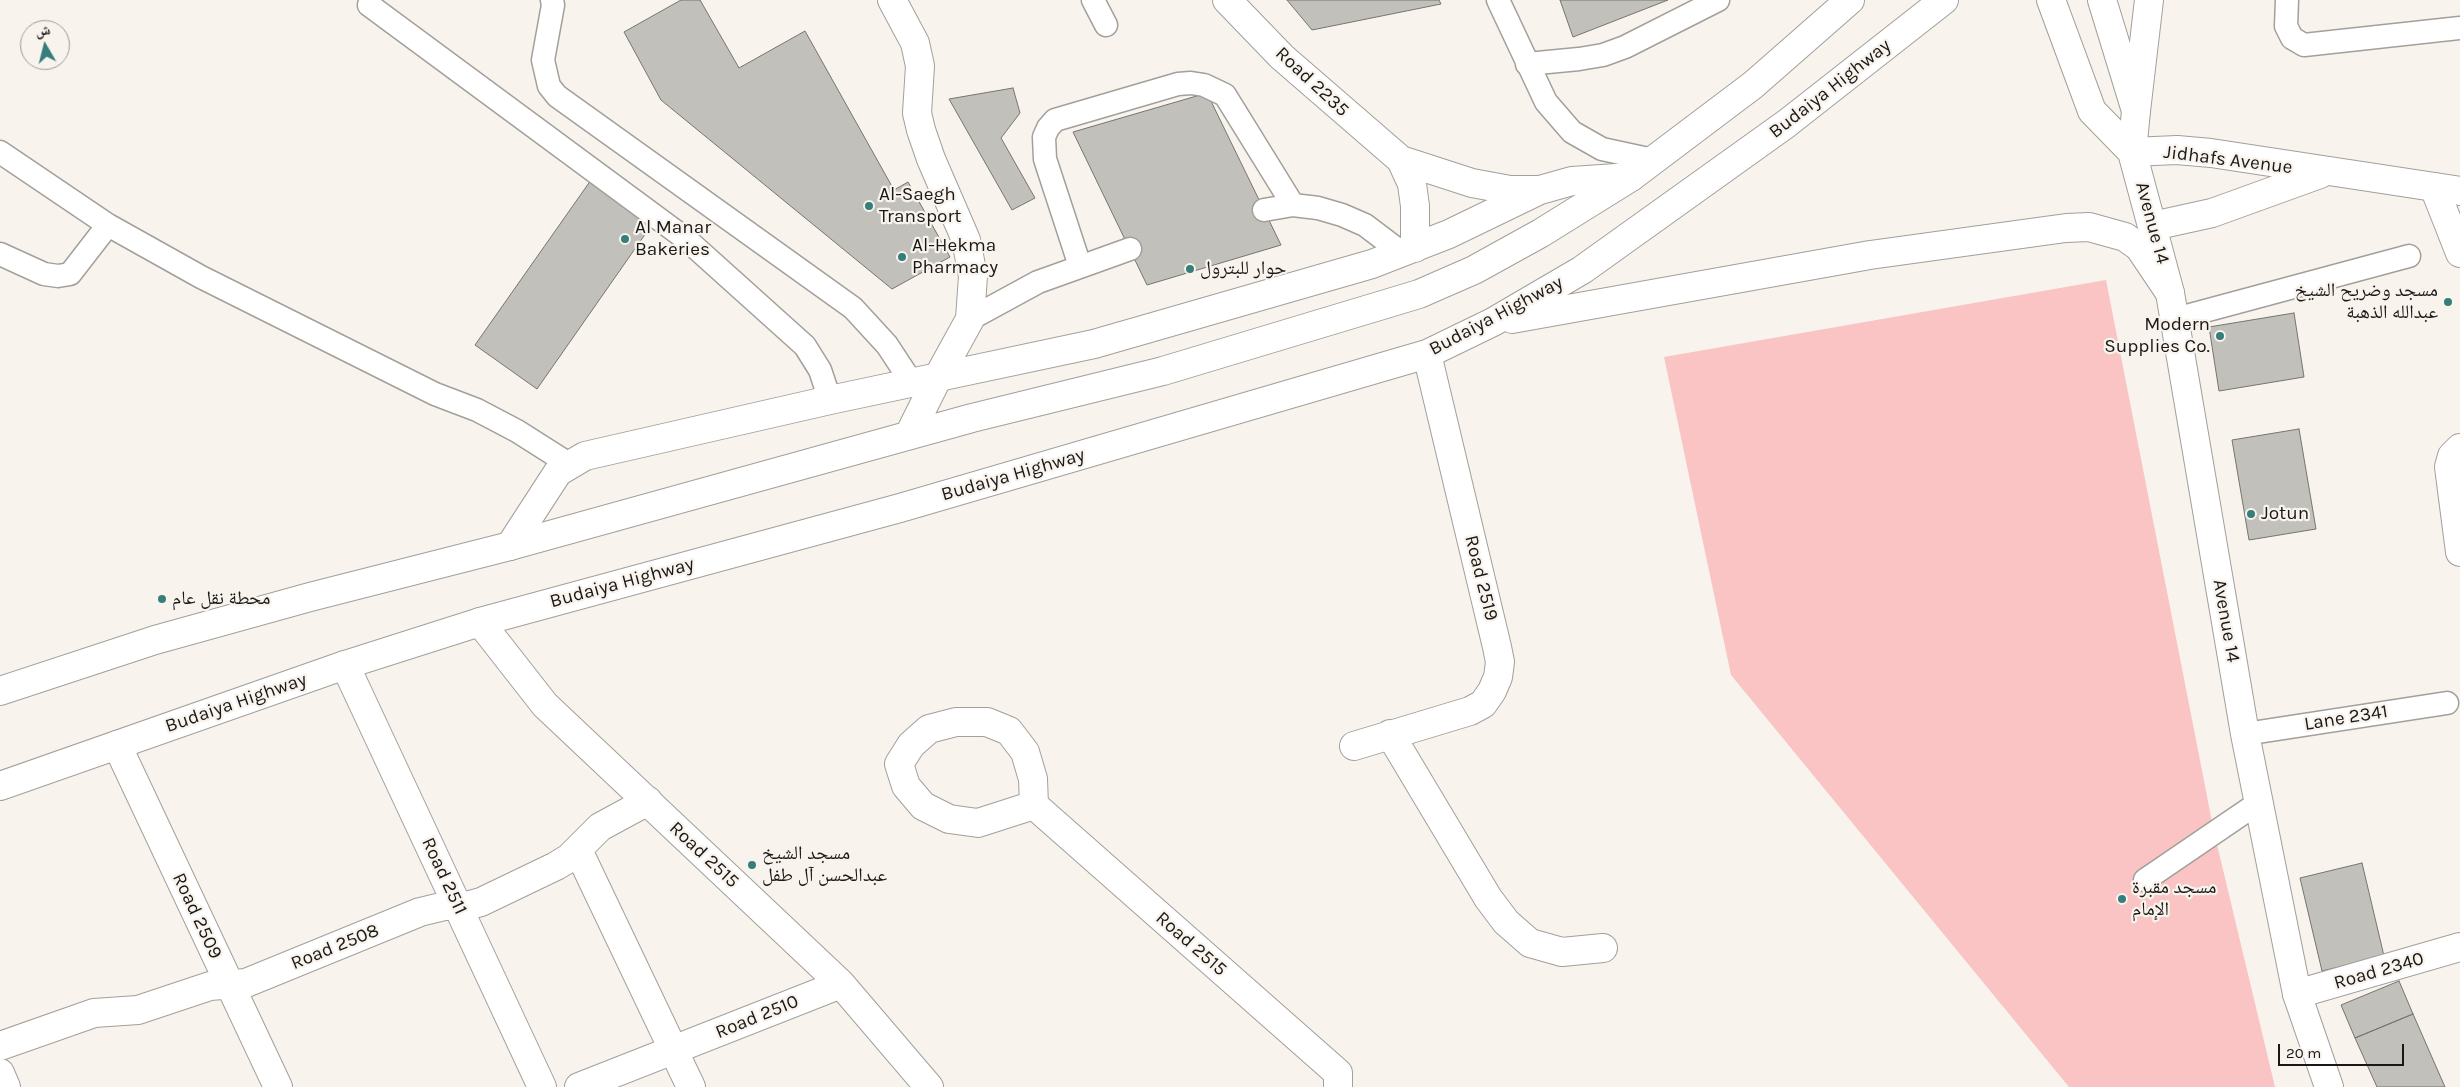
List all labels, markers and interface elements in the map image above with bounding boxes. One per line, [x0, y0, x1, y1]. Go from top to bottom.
north arrow [20, 20, 70, 70]
text: ش [34, 21, 52, 40]
street label: Budaiya Highway [1765, 34, 1895, 144]
street label: Road 2235 [1271, 42, 1353, 122]
street label: Jidhafs Avenue [2162, 141, 2294, 179]
street label: Avenue 14 [2130, 180, 2174, 266]
place label: Al-Saegh Transport [879, 184, 961, 228]
marker: Al-Saegh Transport [863, 200, 875, 212]
place label: Al Manar Bakeries [635, 217, 711, 261]
marker: Al Manar Bakeries [619, 233, 631, 245]
place label: Al-Hekma Pharmacy [912, 235, 998, 279]
marker: Al-Hekma Pharmacy [896, 251, 908, 263]
place label: حوار للبترول [1200, 258, 1286, 280]
marker: حوار للبترول [1184, 263, 1196, 275]
street label: Budaiya Highway [1425, 271, 1567, 361]
place label: مسجد وضريح الشيخ عبدالله الذهبة [2295, 280, 2438, 324]
marker: مسجد وضريح الشيخ عبدالله الذهبة [2442, 296, 2454, 308]
place label: Modern Supplies Co. [2104, 314, 2210, 358]
marker: Modern Supplies Co. [2214, 330, 2226, 342]
street label: Budaiya Highway [939, 444, 1087, 506]
place label: Jotun [2261, 503, 2309, 525]
marker: Jotun [2245, 508, 2257, 520]
street label: Road 2519 [1459, 533, 1503, 623]
street label: Budaiya Highway [548, 553, 696, 613]
street label: Avenue 14 [2207, 578, 2245, 664]
place label: محطة نقل عام [172, 588, 270, 610]
marker: محطة نقل عام [156, 593, 168, 605]
street label: Budaiya Highway [162, 668, 310, 738]
street label: Lane 2341 [2303, 700, 2389, 736]
street label: Road 2515 [664, 817, 744, 893]
street label: Road 2511 [416, 834, 472, 918]
place label: مسجد الشيخ عبدالحسن آل طفل [762, 843, 887, 887]
marker: مسجد الشيخ عبدالحسن آل طفل [746, 859, 758, 871]
street label: Road 2509 [167, 869, 227, 963]
place label: مسجد مقبرة الإمام [2132, 877, 2216, 921]
marker: مسجد مقبرة الإمام [2116, 893, 2128, 905]
street label: Road 2515 [1151, 907, 1231, 981]
street label: Road 2508 [288, 919, 382, 975]
street label: Road 2340 [2331, 947, 2427, 995]
street label: Road 2510 [712, 990, 802, 1044]
scale bar [2280, 1034, 2406, 1066]
text: 20 m [2286, 1044, 2321, 1062]

